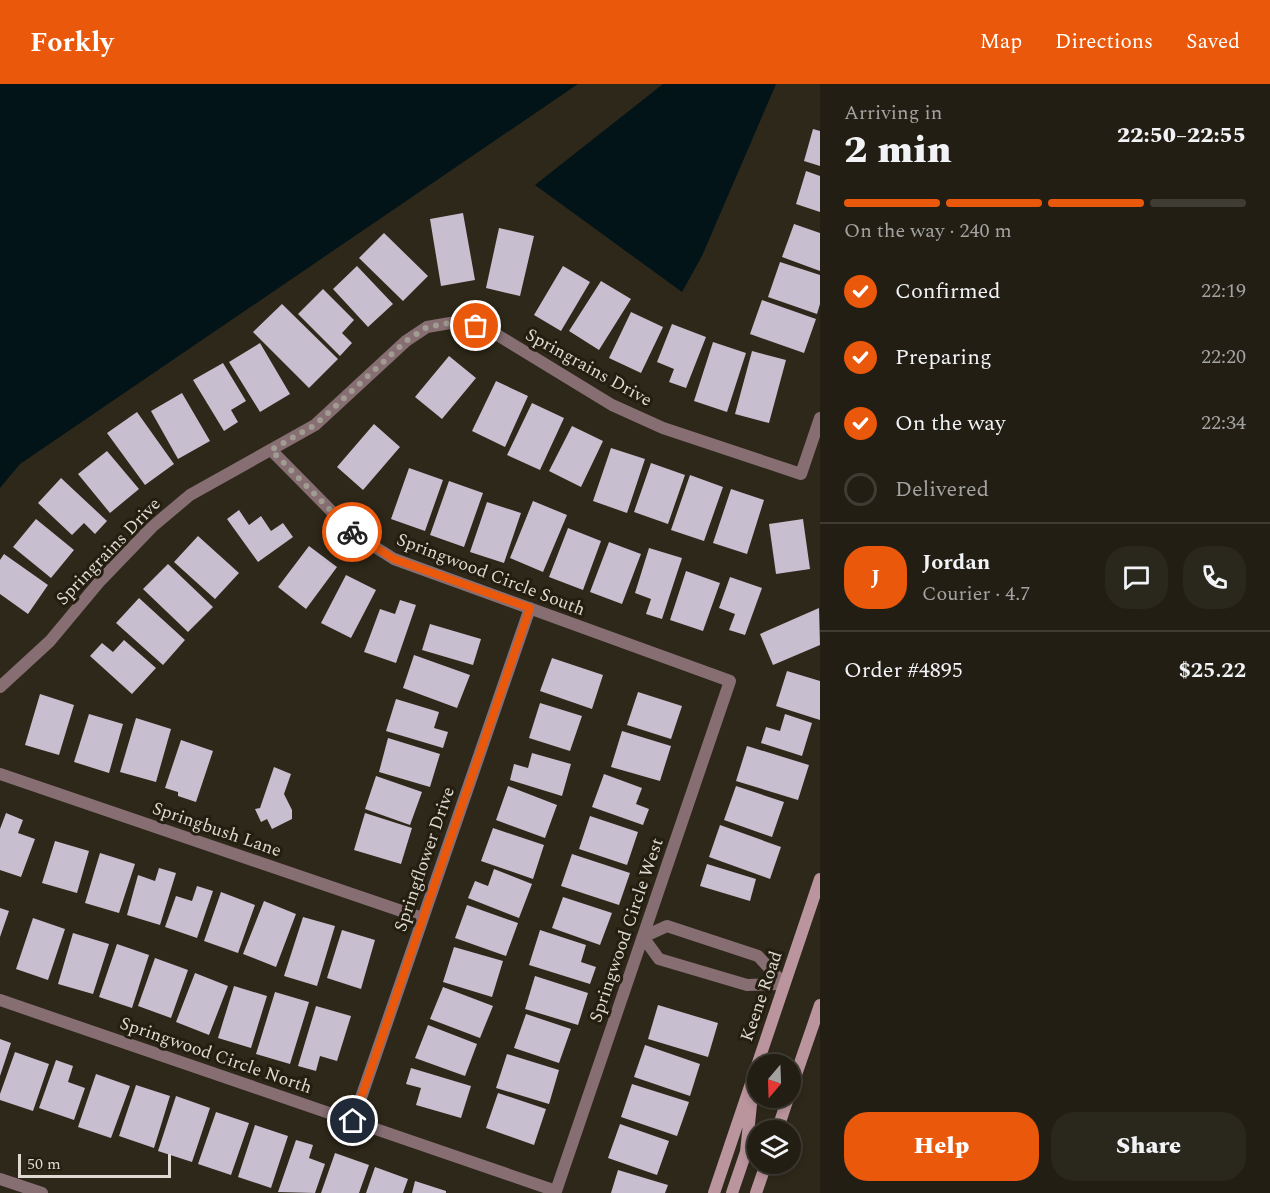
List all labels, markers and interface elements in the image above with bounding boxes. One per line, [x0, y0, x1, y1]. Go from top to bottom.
text: Forkly [30, 21, 114, 64]
text: Map [980, 26, 1022, 58]
text: Directions [1055, 26, 1153, 58]
text: Saved [1186, 26, 1240, 58]
text: Arriving in [844, 98, 942, 128]
text: 22:50–22:55 [1117, 119, 1246, 152]
text: 2 min [844, 121, 952, 180]
text: On the way · 240 m [844, 216, 1012, 246]
icon: check [844, 275, 877, 308]
text: Confirmed [895, 275, 1001, 308]
text: 22:19 [1201, 276, 1246, 306]
pin [450, 300, 501, 351]
icon: bag [459, 309, 492, 342]
street label: Springrains Drive [520, 321, 657, 413]
icon: check [844, 341, 877, 374]
text: Preparing [895, 341, 992, 374]
text: 22:20 [1201, 342, 1246, 372]
icon: check [844, 407, 877, 440]
text: On the way [895, 407, 1006, 440]
text: 22:34 [1201, 408, 1246, 438]
text: Delivered [895, 473, 989, 506]
street label: Springrains Drive [50, 491, 167, 612]
courier [322, 502, 382, 562]
icon: bike [336, 516, 369, 549]
street label: Springwood Circle South [393, 526, 589, 623]
text: Jordan [922, 546, 990, 579]
button: chat [1105, 546, 1168, 609]
button: phone [1183, 546, 1246, 609]
text: J [871, 561, 880, 594]
text: Courier · 4.7 [922, 579, 1030, 609]
text: Order #4895 [844, 654, 963, 687]
text: $25.22 [1178, 654, 1246, 687]
street label: Springflower Drive [387, 783, 462, 935]
street label: Springbush Lane [149, 795, 285, 864]
street label: Springwood Circle West [582, 834, 671, 1026]
street label: Keene Road [733, 947, 790, 1045]
street label: Springwood Circle North [116, 1010, 316, 1101]
north arrow [747, 1054, 801, 1108]
map controls [747, 1054, 801, 1174]
pin [327, 1095, 378, 1146]
icon: home [336, 1104, 369, 1137]
button: Help [844, 1112, 1039, 1181]
button: Share [1051, 1112, 1246, 1181]
button: layers [747, 1120, 801, 1174]
scale bar [18, 1151, 171, 1178]
text: 50 m [27, 1152, 61, 1176]

